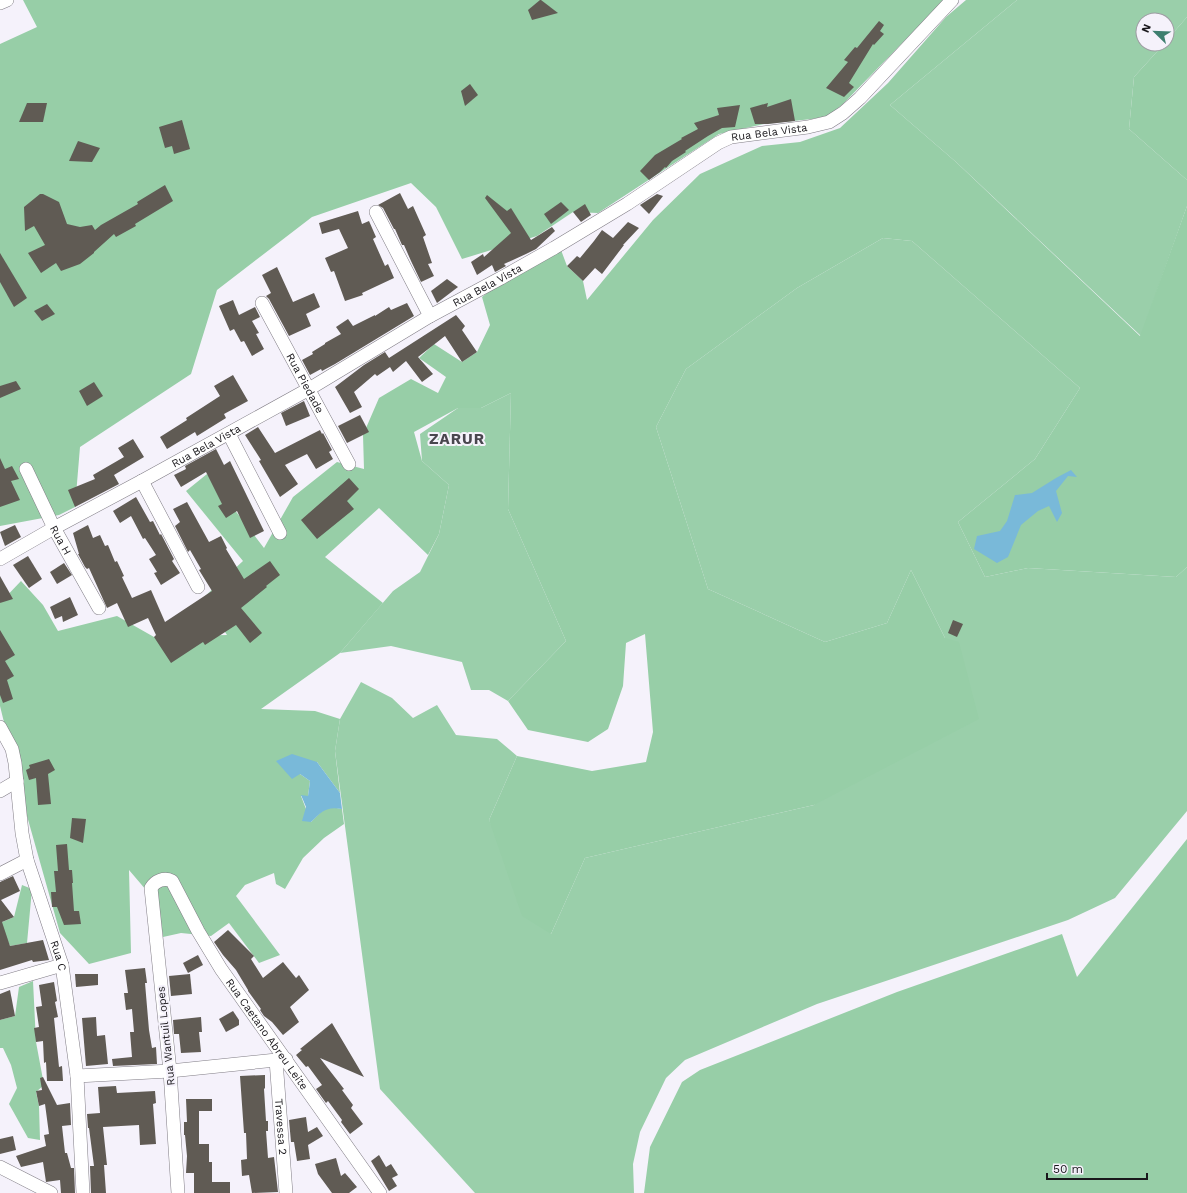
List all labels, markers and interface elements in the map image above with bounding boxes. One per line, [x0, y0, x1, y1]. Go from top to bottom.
north arrow [1135, 12, 1175, 52]
text: N [1139, 22, 1154, 35]
street label: Rua Bela Vista [730, 121, 808, 143]
street label: Rua Bela Vista [450, 261, 524, 309]
street label: Rua Piedade [284, 351, 327, 415]
street label: Rua Bela Vista [169, 422, 243, 470]
district label: ZARUR [429, 430, 485, 448]
street label: Rua H [47, 523, 74, 557]
street label: Rua C [48, 939, 69, 972]
street label: Rua Caetano Abreu Leite [223, 976, 311, 1092]
street label: Rua Wantuil Lopes [154, 986, 178, 1086]
street label: Travessa 2 [272, 1098, 290, 1155]
scale bar [1047, 1155, 1147, 1181]
text: 50 m [1053, 1162, 1083, 1176]

